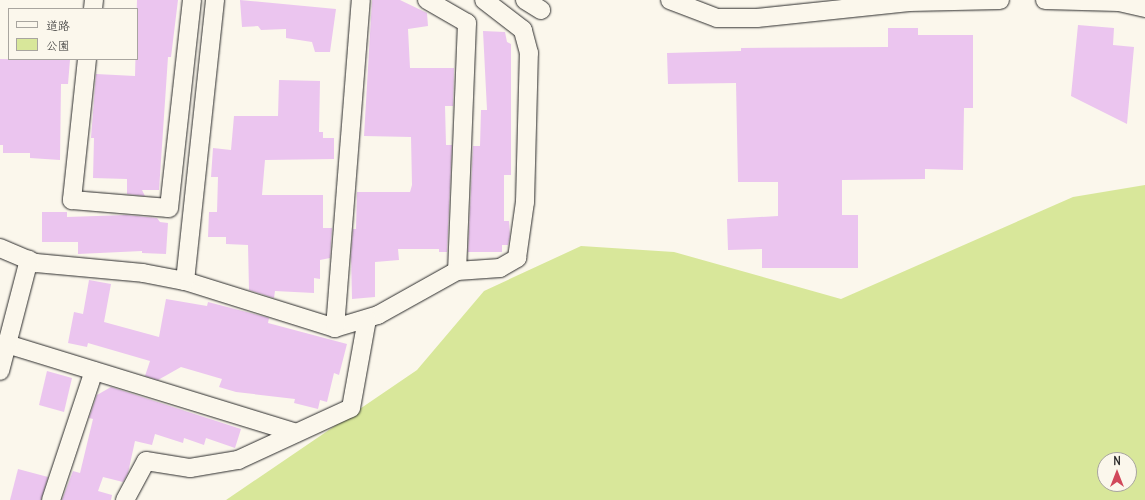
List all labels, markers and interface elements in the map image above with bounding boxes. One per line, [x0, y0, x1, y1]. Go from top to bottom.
legend [8, 8, 138, 60]
text: 道路 [46, 18, 70, 33]
text: 公園 [46, 38, 70, 53]
north arrow [1097, 452, 1137, 492]
text: N [1113, 454, 1121, 468]

